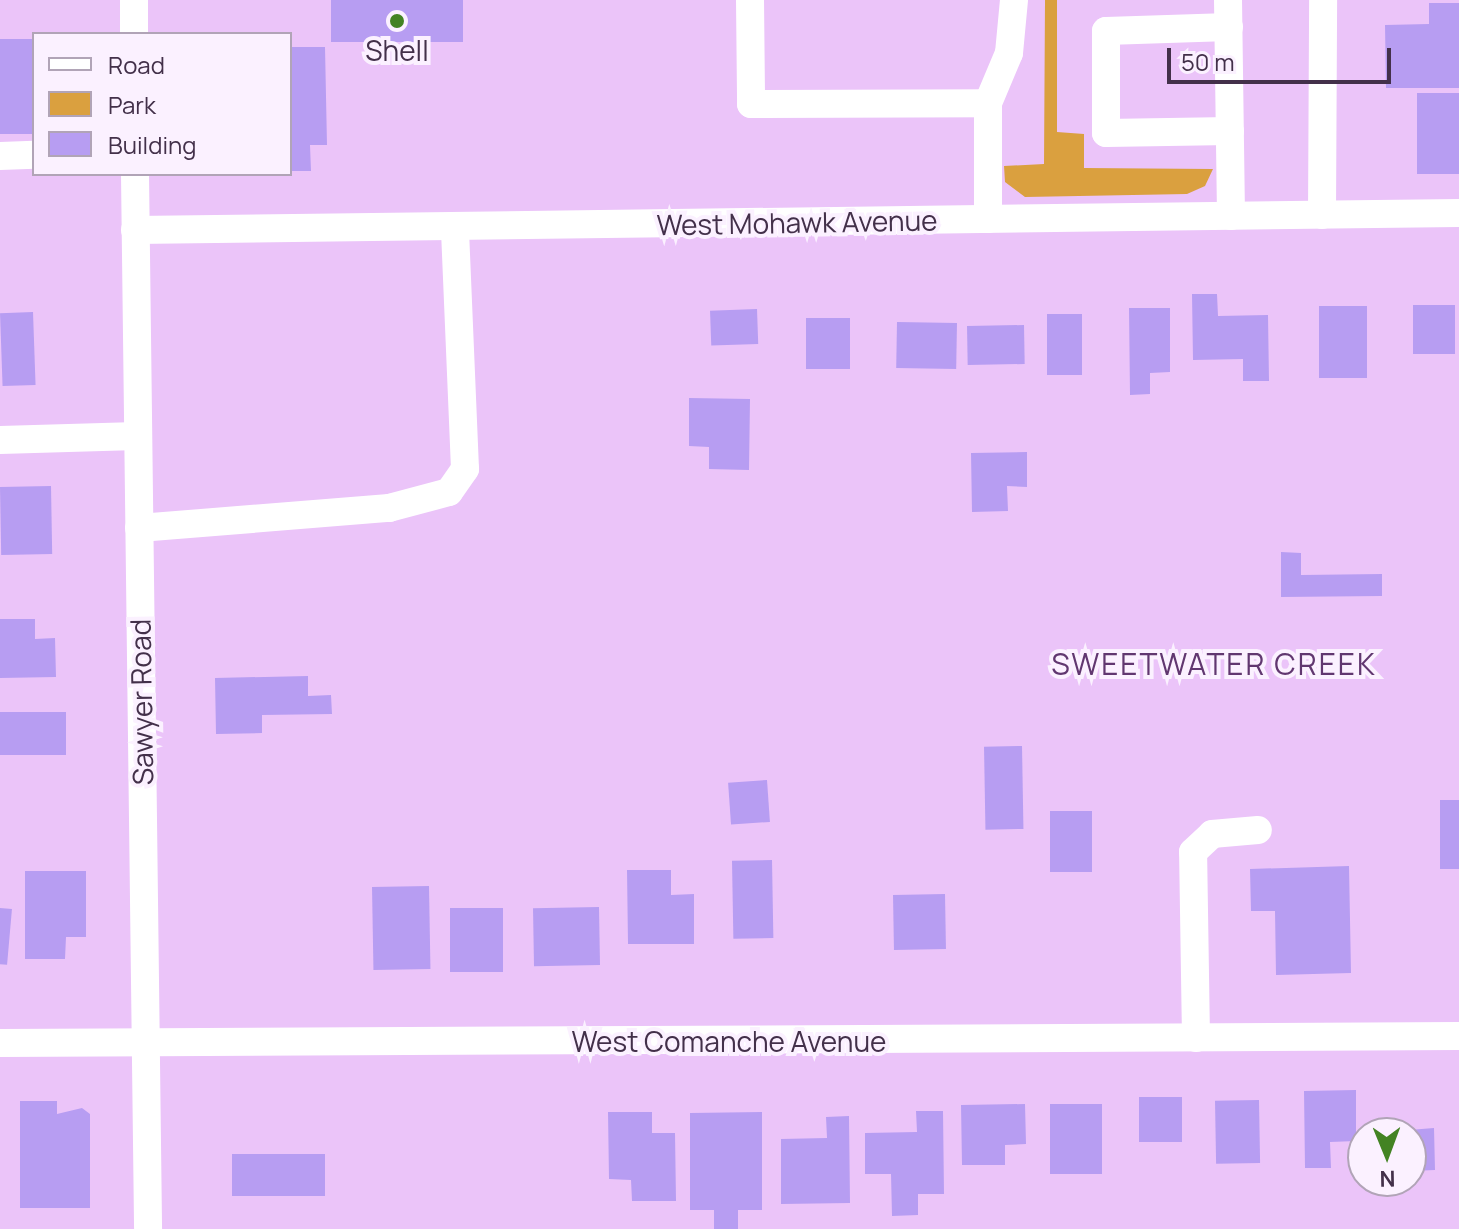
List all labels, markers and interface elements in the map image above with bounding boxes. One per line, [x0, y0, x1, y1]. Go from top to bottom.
marker: Shell [388, 12, 406, 30]
legend [32, 32, 292, 176]
scale bar [1171, 32, 1395, 82]
place label: Shell [365, 33, 429, 67]
text: 50 m [1181, 45, 1235, 78]
text: Road [108, 48, 165, 81]
text: Park [108, 88, 156, 121]
text: Building [108, 128, 196, 161]
street label: West Mohawk Avenue [656, 203, 938, 241]
street label: Sawyer Road [123, 619, 159, 785]
district label: SWEETWATER CREEK [1051, 646, 1377, 682]
street label: West Comanche Avenue [572, 1024, 886, 1058]
north arrow [1347, 1117, 1427, 1197]
text: N [1379, 1164, 1396, 1194]

